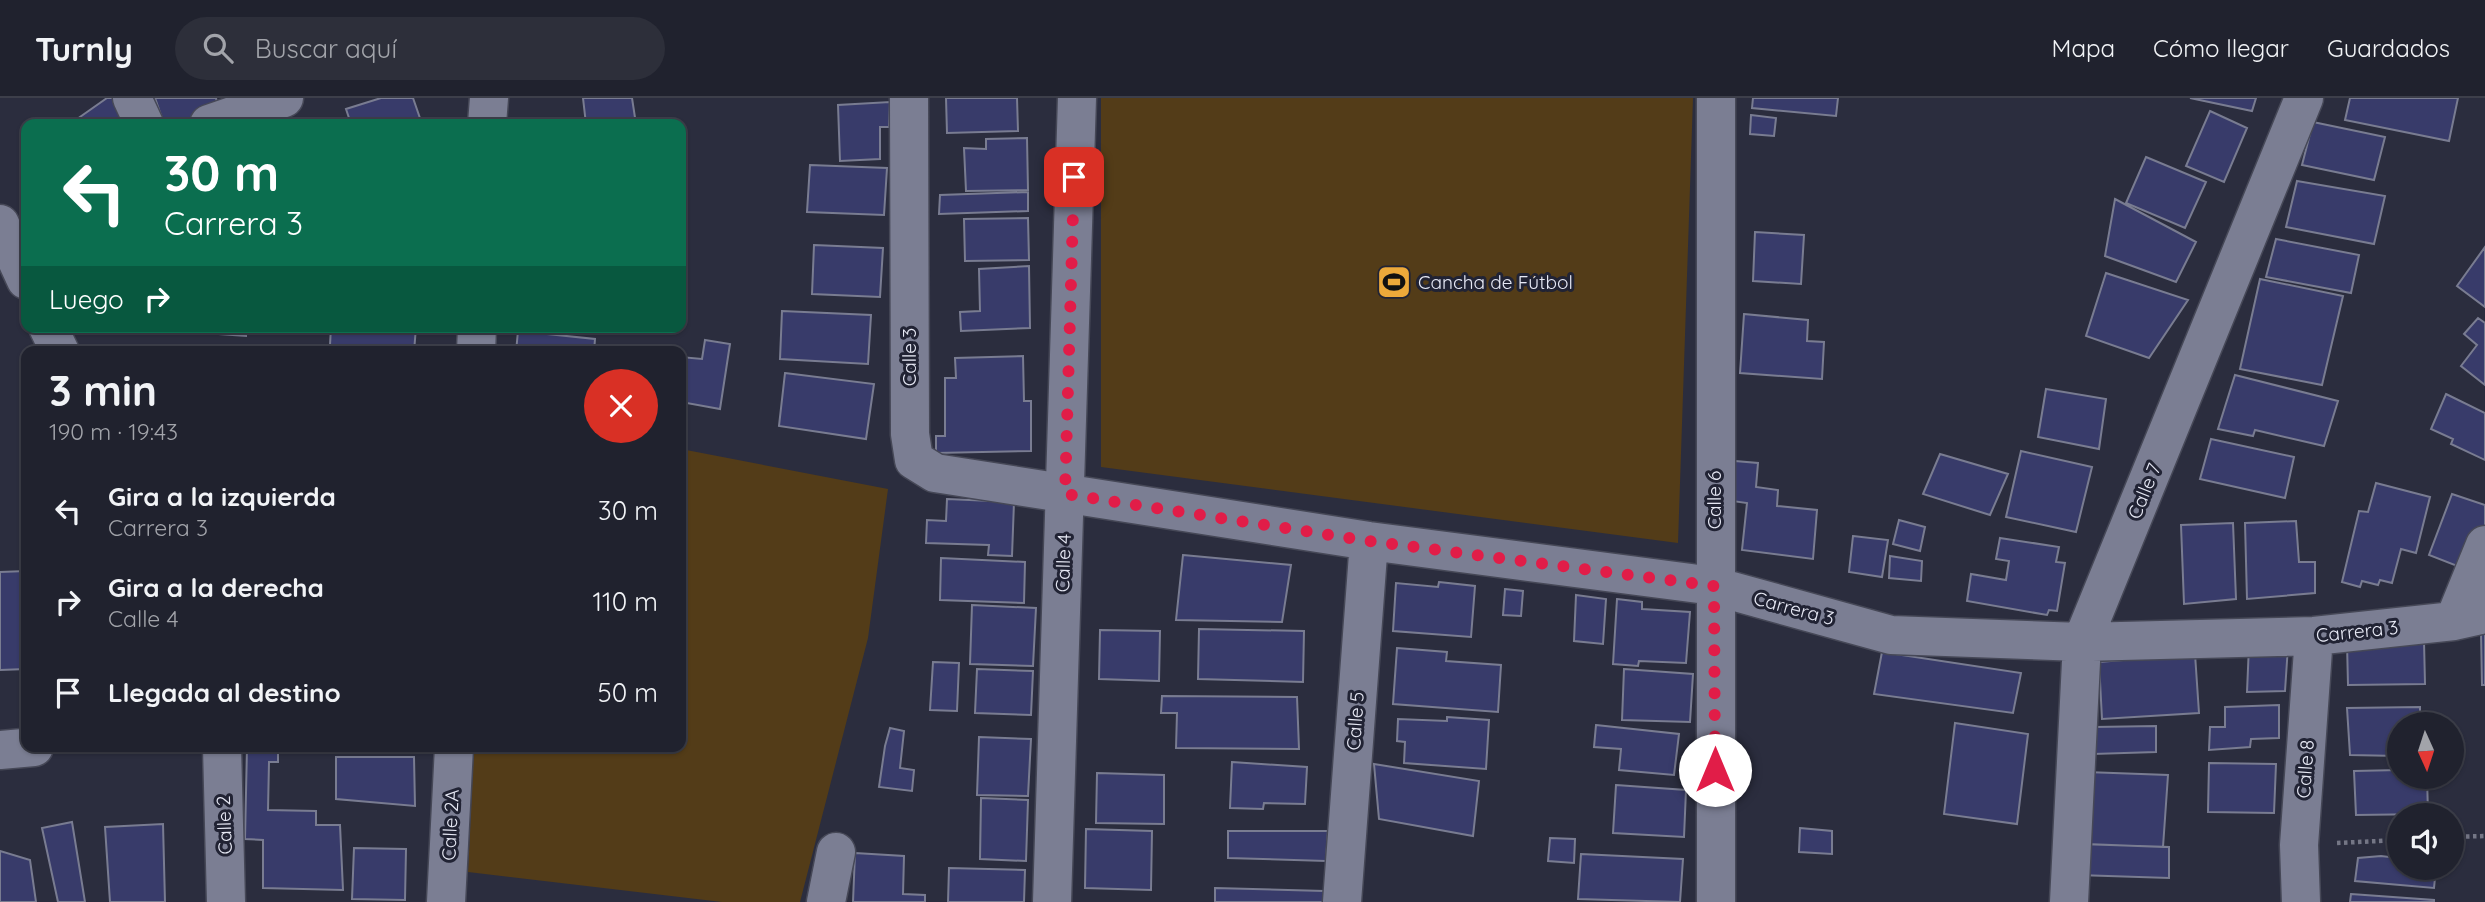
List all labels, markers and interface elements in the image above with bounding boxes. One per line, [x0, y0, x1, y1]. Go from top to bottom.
search box [175, 17, 665, 80]
text: Turnly [35, 28, 133, 69]
icon: search [199, 29, 237, 67]
text: Buscar aquí [255, 32, 397, 65]
text: Mapa [2052, 33, 2115, 63]
text: Cómo llegar [2153, 33, 2289, 63]
text: Guardados [2327, 33, 2450, 63]
text: 30 m [164, 142, 279, 203]
icon: left [49, 147, 140, 238]
pin [1044, 147, 1104, 207]
icon: arrive [1055, 158, 1093, 196]
text: Carrera 3 [164, 203, 303, 243]
sports icon: Cancha de Fútbol [1375, 263, 1413, 301]
place label: Cancha de Fútbol [1418, 270, 1573, 294]
icon: right [138, 280, 176, 318]
text: Luego [49, 283, 124, 316]
street label: Calle 3 [897, 328, 921, 386]
text: 3 min [49, 364, 157, 417]
button: close [584, 369, 658, 443]
text: 190 m · 19:43 [49, 417, 178, 446]
street label: Calle 7 [2122, 459, 2166, 522]
street label: Calle 6 [1702, 471, 1726, 529]
text: Gira a la izquierda [108, 480, 336, 513]
icon: left [49, 492, 87, 530]
text: 30 m [598, 494, 658, 527]
text: Carrera 3 [108, 513, 208, 542]
street label: Calle 4 [1050, 533, 1076, 593]
text: Gira a la derecha [108, 571, 324, 604]
icon: right [49, 583, 87, 621]
text: 110 m [592, 585, 658, 618]
street label: Carrera 3 [1751, 586, 1837, 630]
text: Calle 4 [108, 604, 179, 633]
street label: Carrera 3 [2315, 615, 2399, 647]
icon: arrive [49, 674, 87, 712]
text: Llegada al destino [108, 676, 341, 709]
text: 50 m [598, 676, 658, 709]
street label: Calle 5 [1341, 691, 1369, 751]
north arrow [2387, 712, 2464, 789]
map controls [2387, 712, 2464, 880]
position arrow [1678, 733, 1752, 807]
street label: Calle 8 [2291, 739, 2319, 799]
street label: Calle 2A [436, 789, 464, 861]
street label: Calle 2 [211, 795, 237, 855]
button: sound [2387, 803, 2464, 880]

